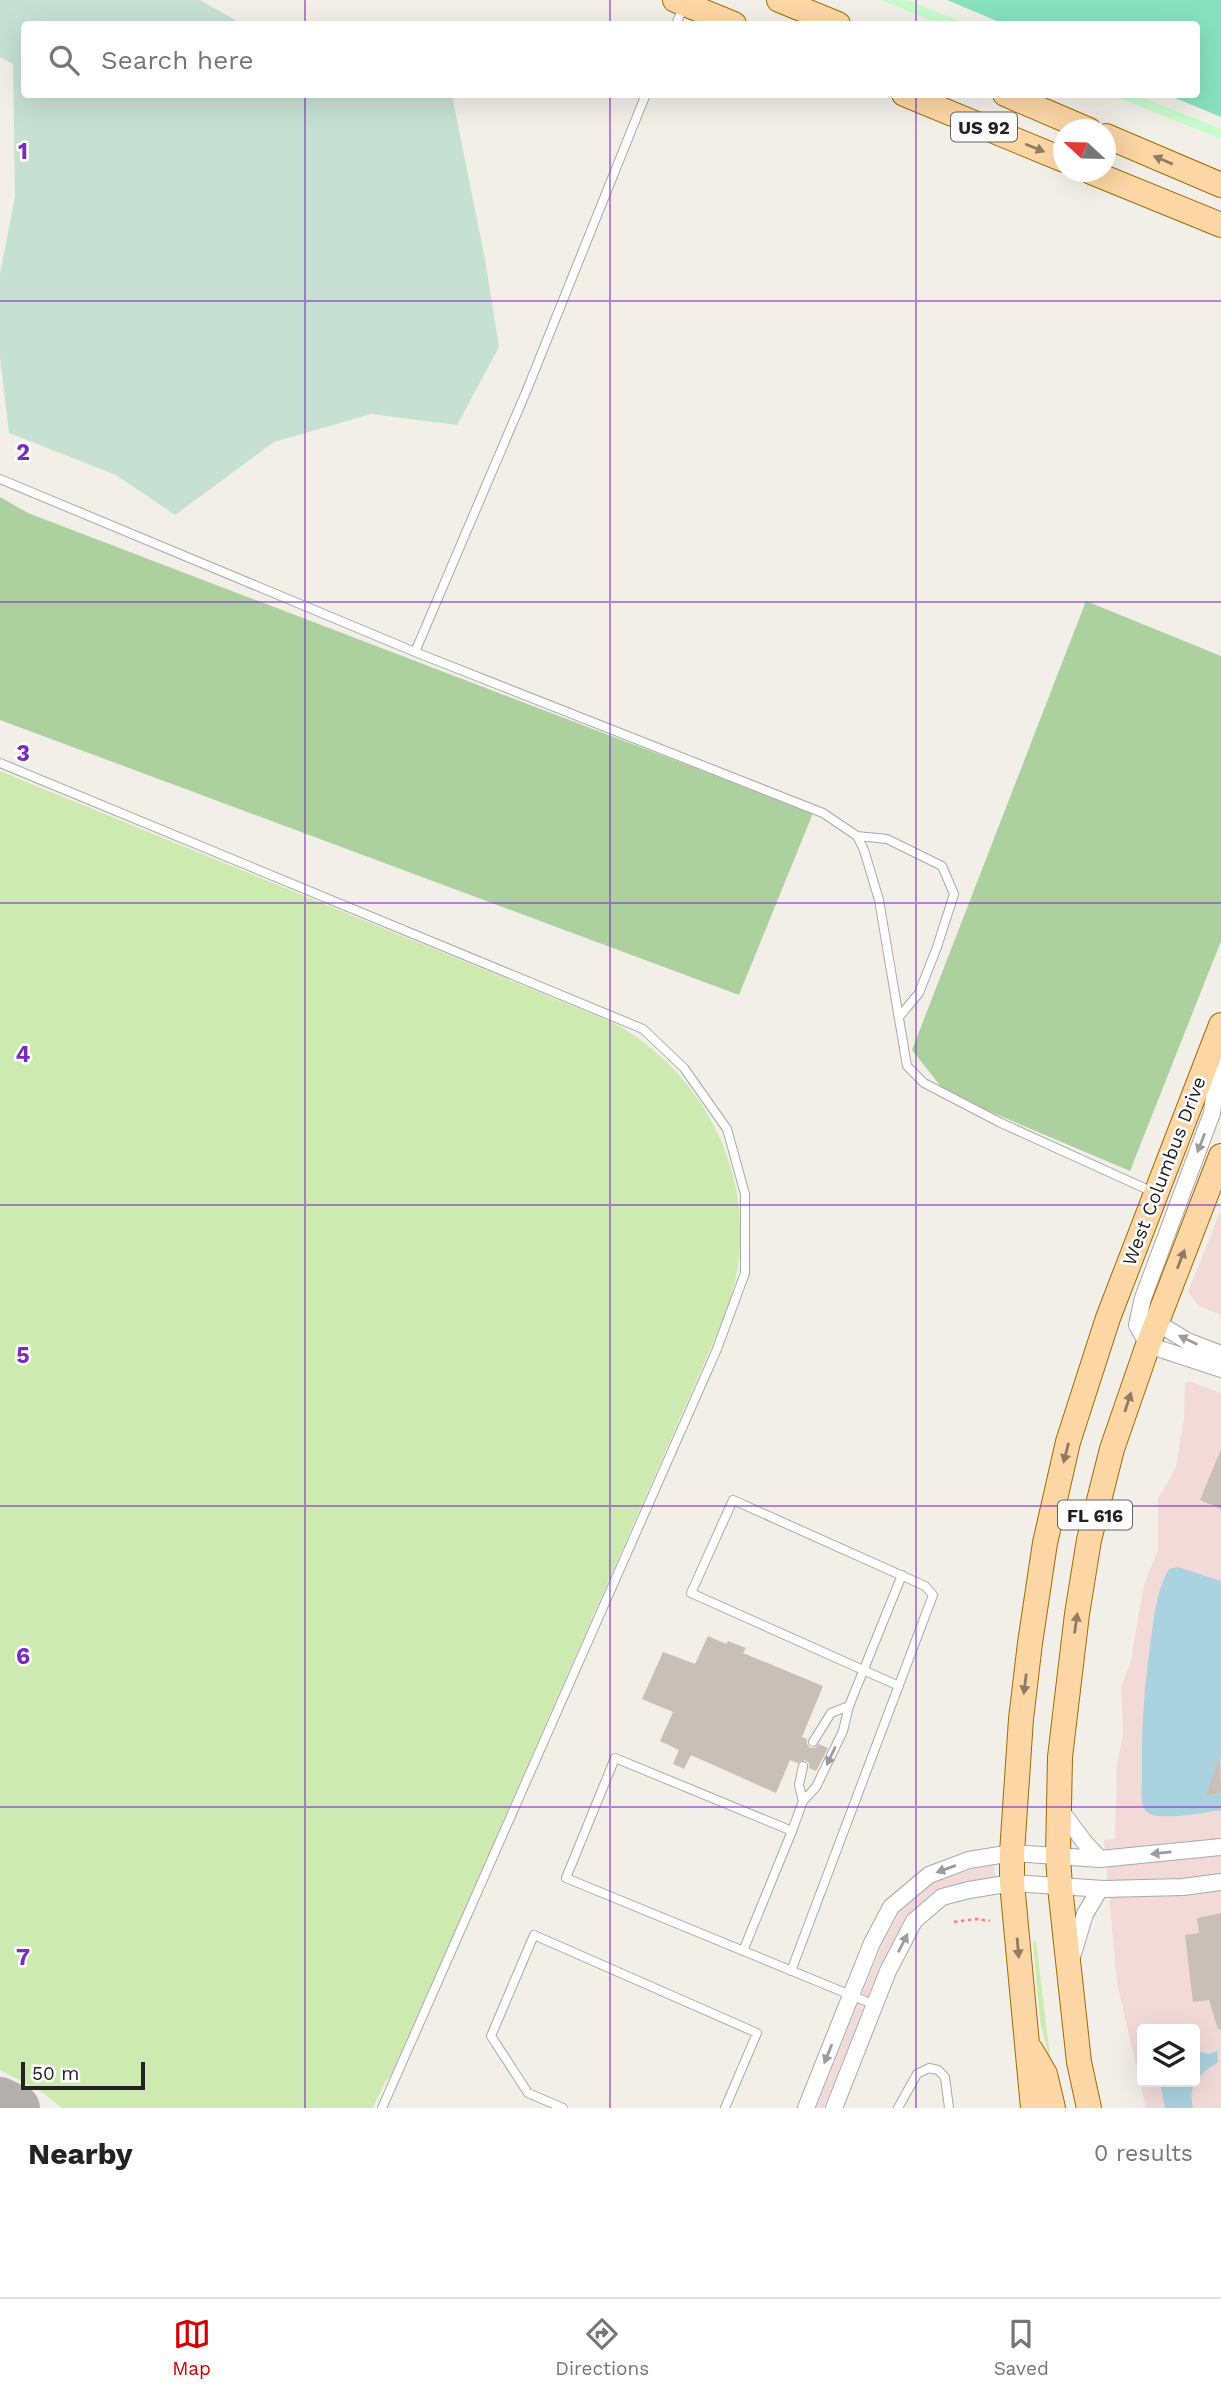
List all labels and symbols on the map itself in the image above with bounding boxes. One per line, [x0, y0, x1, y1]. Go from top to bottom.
road number: US 92 [951, 112, 1017, 142]
north arrow [1053, 119, 1116, 182]
text: 1 [18, 138, 28, 165]
one-way arrow [1025, 143, 1046, 154]
one-way arrow [1153, 155, 1174, 166]
text: 2 [16, 439, 30, 466]
text: 3 [16, 740, 30, 767]
text: 4 [16, 1041, 31, 1068]
street label: West Columbus Drive [1117, 1073, 1211, 1269]
one-way arrow [1195, 1133, 1206, 1154]
one-way arrow [1176, 1248, 1187, 1269]
one-way arrow [1178, 1335, 1198, 1346]
text: 5 [16, 1342, 30, 1369]
one-way arrow [1123, 1392, 1134, 1413]
one-way arrow [1060, 1442, 1071, 1464]
road number: FL 616 [1058, 1500, 1132, 1530]
one-way arrow [1070, 1612, 1081, 1634]
text: 6 [16, 1643, 30, 1670]
one-way arrow [1020, 1673, 1031, 1695]
one-way arrow [825, 1746, 837, 1766]
one-way arrow [1149, 1848, 1171, 1859]
one-way arrow [935, 1864, 956, 1875]
one-way arrow [897, 1933, 908, 1953]
one-way arrow [1012, 1937, 1023, 1959]
text: 7 [16, 1944, 30, 1971]
one-way arrow [822, 2043, 833, 2064]
scale bar [21, 2059, 145, 2091]

